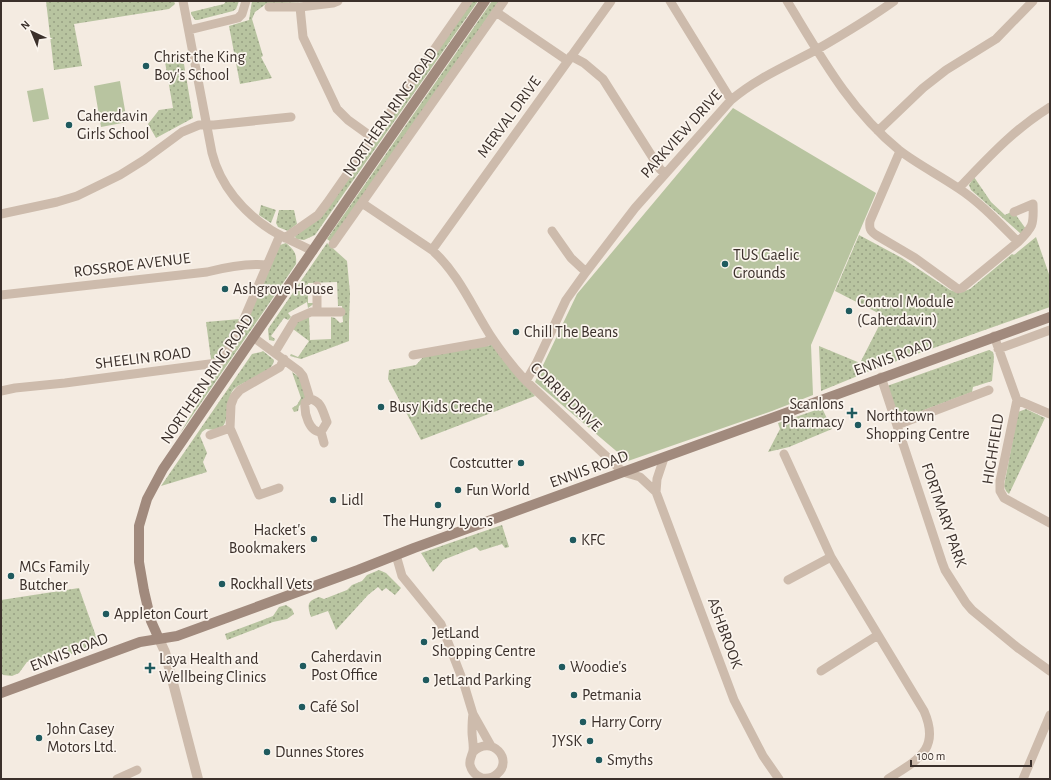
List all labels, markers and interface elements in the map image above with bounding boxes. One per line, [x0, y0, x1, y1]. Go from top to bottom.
north arrow [12, 12, 52, 52]
text: N [19, 19, 32, 32]
street label: NORTHERN RING ROAD [340, 45, 440, 179]
place label: Christ the King Boy's School [154, 49, 246, 84]
marker: Christ the King Boy's School [141, 61, 151, 71]
street label: MERVAL DRIVE [474, 73, 544, 161]
street label: PARKVIEW DRIVE [637, 87, 725, 181]
place label: Caherdavin Girls School [77, 108, 150, 142]
marker: Caherdavin Girls School [64, 120, 74, 130]
place label: TUS Gaelic Grounds [733, 247, 799, 281]
street label: ROSSROE AVENUE [73, 250, 192, 280]
marker: TUS Gaelic Grounds [720, 259, 730, 269]
place label: Ashgrove House [233, 281, 334, 297]
marker: Ashgrove House [220, 284, 230, 294]
place label: Control Module (Caherdavin) [857, 294, 954, 328]
marker: Control Module (Caherdavin) [844, 306, 854, 316]
street label: NORTHERN RING ROAD [158, 311, 256, 447]
place label: Chill The Beans [524, 324, 618, 340]
marker: Chill The Beans [511, 327, 521, 337]
street label: ENNIS ROAD [852, 335, 934, 379]
street label: SHEELIN ROAD [94, 344, 192, 372]
street label: CORRIB DRIVE [527, 359, 605, 435]
place label: Scanlons Pharmacy [782, 396, 844, 431]
place label: Busy Kids Creche [389, 399, 493, 416]
marker: Busy Kids Creche [376, 402, 386, 412]
marker: Scanlons Pharmacy [847, 408, 857, 418]
place label: Northtown Shopping Centre [866, 408, 970, 442]
street label: HIGHFIELD [980, 412, 1006, 486]
marker: Northtown Shopping Centre [853, 420, 863, 430]
street label: ENNIS ROAD [548, 447, 630, 491]
place label: Costcutter [449, 455, 514, 471]
marker: Costcutter [516, 458, 526, 468]
street label: FORTMARY PARK [919, 461, 969, 569]
place label: Fun World [466, 482, 530, 498]
marker: Fun World [453, 485, 463, 495]
place label: Lidl [341, 492, 364, 508]
marker: Lidl [328, 495, 338, 505]
marker: The Hungry Lyons [433, 500, 443, 510]
place label: The Hungry Lyons [383, 513, 493, 530]
place label: Hacket's Bookmakers [229, 522, 306, 556]
place label: KFC [581, 532, 605, 548]
marker: Hacket's Bookmakers [309, 534, 319, 544]
marker: KFC [568, 535, 578, 545]
place label: MCs Family Butcher [19, 559, 90, 593]
marker: MCs Family Butcher [6, 571, 16, 581]
place label: Rockhall Vets [230, 576, 313, 592]
marker: Rockhall Vets [217, 579, 227, 589]
street label: ASHBROOK [705, 595, 745, 671]
place label: Appleton Court [114, 606, 208, 622]
marker: Appleton Court [101, 609, 111, 619]
place label: JetLand Shopping Centre [432, 625, 536, 659]
street label: ENNIS ROAD [28, 630, 110, 674]
marker: JetLand Shopping Centre [419, 637, 429, 647]
place label: Caherdavin Post Office [311, 649, 382, 683]
place label: Laya Health and Wellbeing Clinics [159, 651, 266, 685]
place label: Woodie's [570, 659, 627, 675]
marker: Caherdavin Post Office [298, 661, 308, 671]
marker: Laya Health and Wellbeing Clinics [144, 662, 156, 674]
marker: Woodie's [557, 662, 567, 672]
place label: JetLand Parking [434, 672, 532, 688]
marker: JetLand Parking [421, 675, 431, 685]
place label: Petmania [582, 687, 642, 703]
marker: Petmania [569, 690, 579, 700]
place label: Café Sol [310, 699, 359, 715]
marker: Café Sol [297, 702, 307, 712]
place label: Harry Corry [591, 714, 662, 731]
marker: Harry Corry [578, 717, 588, 727]
place label: John Casey Motors Ltd. [47, 721, 117, 755]
marker: John Casey Motors Ltd. [34, 733, 44, 743]
place label: JYSK [552, 733, 582, 749]
marker: JYSK [585, 736, 595, 746]
scale bar [911, 742, 1031, 768]
place label: Dunnes Stores [275, 744, 364, 760]
marker: Dunnes Stores [262, 747, 272, 757]
text: 100 m [917, 750, 945, 762]
place label: Smyths [607, 752, 653, 769]
marker: Smyths [594, 755, 604, 765]

